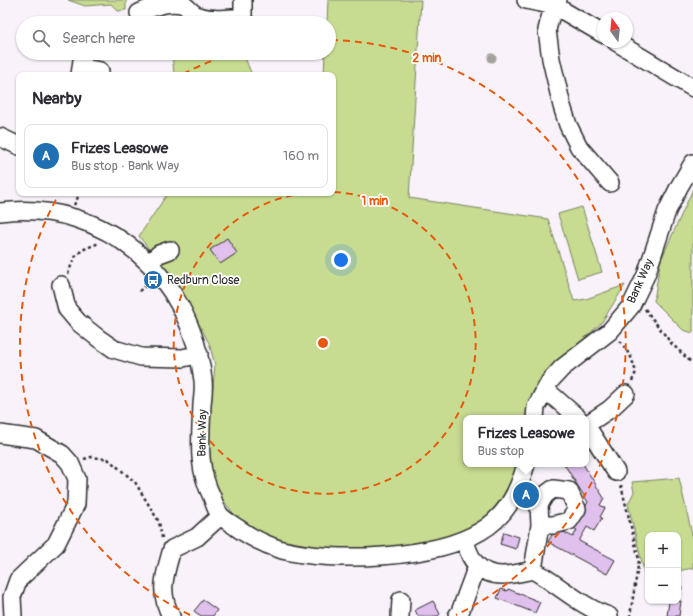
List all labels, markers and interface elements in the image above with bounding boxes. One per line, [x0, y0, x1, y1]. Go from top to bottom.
north arrow [597, 12, 633, 48]
search box [16, 16, 336, 60]
icon: search [30, 27, 52, 49]
text: Search here [62, 29, 135, 48]
text: 2 min [413, 51, 442, 66]
text: Nearby [32, 88, 81, 109]
text: Frizes Leasowe [71, 139, 168, 158]
text: A [42, 148, 50, 164]
text: 160 m [283, 148, 319, 164]
text: Bus stop · Bank Way [71, 158, 179, 174]
text: 1 min [362, 194, 389, 209]
your location [331, 250, 351, 270]
street label: Bank Way [624, 257, 657, 306]
bus stop icon: Redburn Close [142, 269, 164, 291]
place label: Redburn Close [167, 273, 239, 288]
centre of rings [316, 336, 330, 350]
street label: Bank Way [195, 409, 210, 457]
popup [463, 415, 589, 467]
text: Frizes Leasowe [477, 424, 575, 443]
text: Bus stop [477, 443, 524, 459]
pin: A [513, 480, 539, 510]
map controls [645, 532, 681, 604]
button: + [645, 532, 681, 568]
button: − [645, 568, 681, 604]

